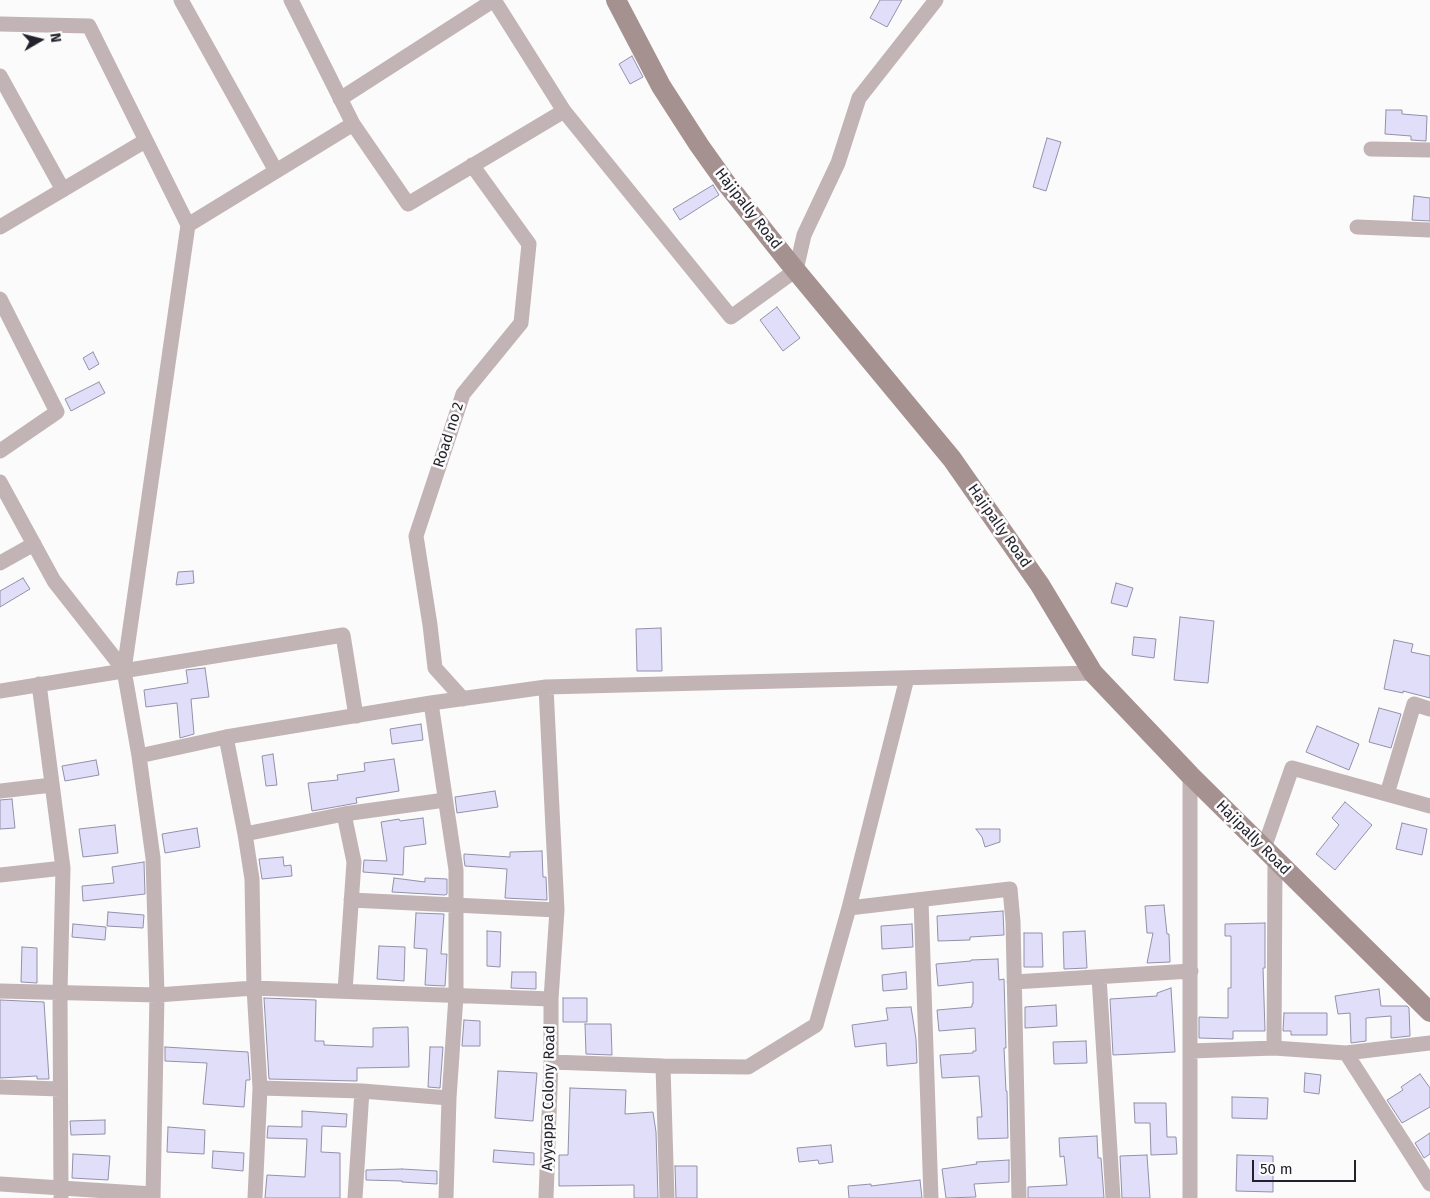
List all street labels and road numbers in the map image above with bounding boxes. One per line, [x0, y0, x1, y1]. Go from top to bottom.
street label: Hajipally Road [711, 165, 785, 253]
street label: Road no 2 [430, 400, 468, 470]
street label: Hajipally Road [964, 481, 1034, 571]
street label: Hajipally Road [1212, 797, 1294, 879]
street label: Ayyappa Colony Road [539, 1025, 559, 1171]

